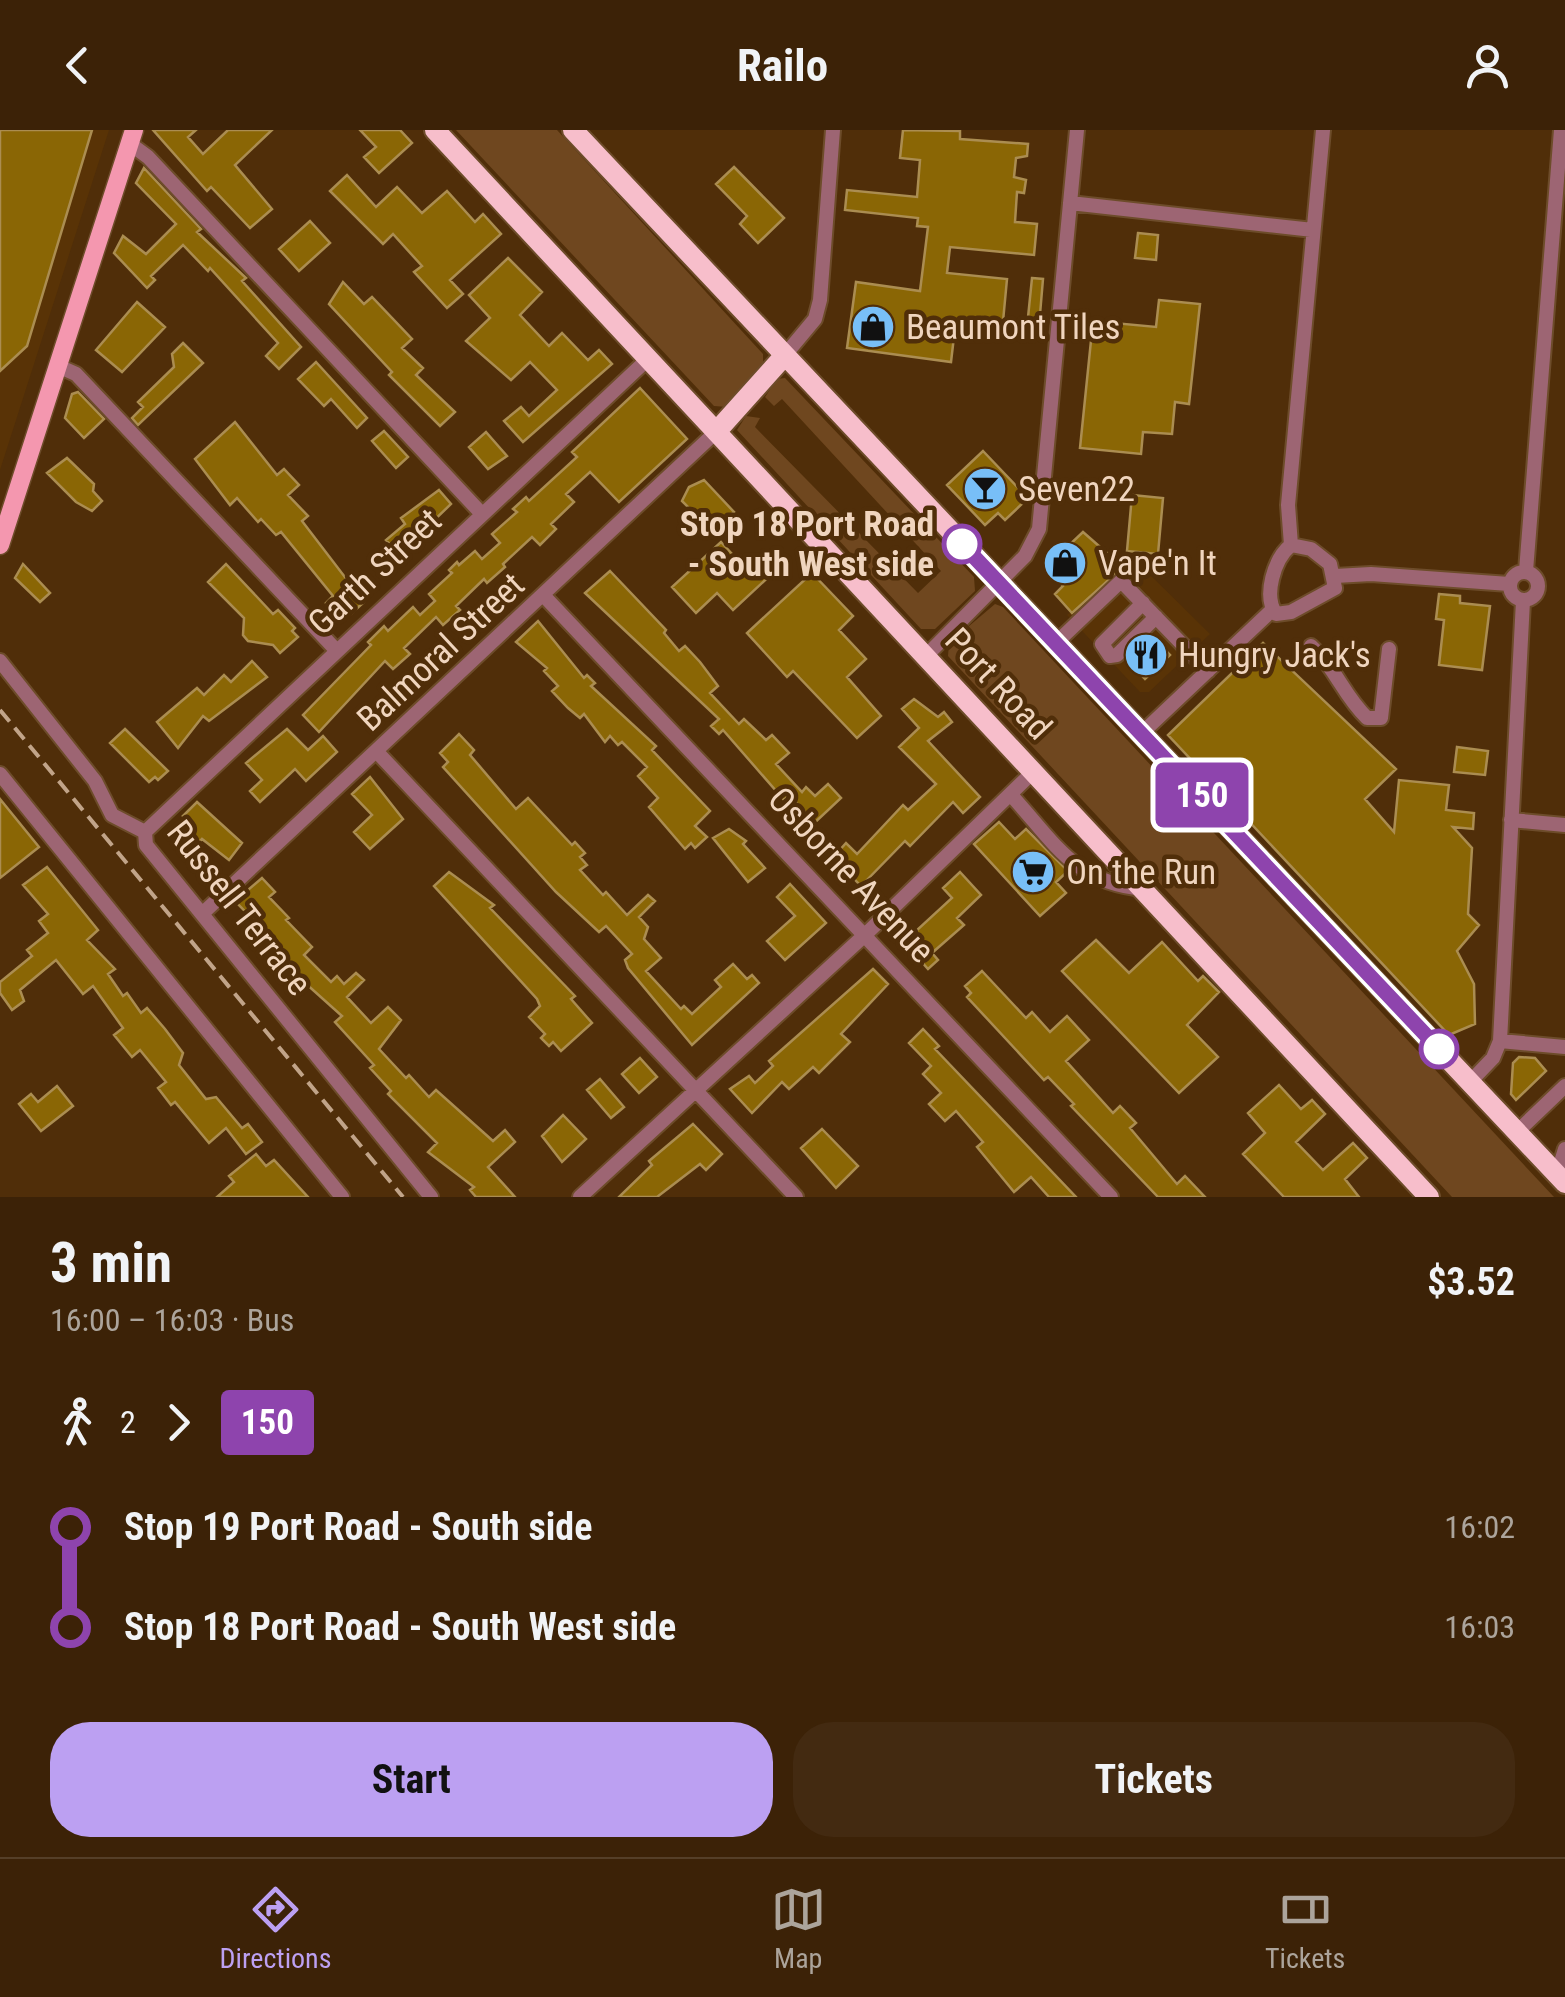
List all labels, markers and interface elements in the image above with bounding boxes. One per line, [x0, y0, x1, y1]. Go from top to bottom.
icon: back [50, 38, 105, 93]
icon: person [1460, 38, 1515, 93]
text: Railo [737, 39, 828, 92]
shop icon: Beaumont Tiles [850, 304, 896, 350]
place label: Beaumont Tiles [906, 307, 1120, 348]
bar icon: Seven22 [962, 466, 1008, 512]
place label: Seven22 [1018, 469, 1135, 510]
street label: Garth Street [300, 500, 450, 644]
place label: Stop 18 Port Road - South West side [680, 504, 934, 585]
marker: Stop 18 Port Road - South West side [943, 525, 981, 563]
shop icon: Vape'n It [1042, 540, 1088, 586]
place label: Vape'n It [1098, 543, 1217, 584]
street label: Balmoral Street [349, 564, 533, 740]
street label: Port Road [936, 620, 1060, 748]
restaurant icon: Hungry Jack's [1123, 632, 1169, 678]
place label: Hungry Jack's [1178, 635, 1371, 676]
line badge: 150 [1144, 762, 1260, 828]
text: 150 [1175, 775, 1229, 816]
street label: Osborne Avenue [759, 779, 943, 971]
street label: Russell Terrace [158, 813, 320, 1003]
supermarket icon: On the Run [1010, 849, 1056, 895]
place label: On the Run [1066, 852, 1216, 893]
unlabelled marker [1420, 1030, 1458, 1068]
text: 3 min [50, 1231, 172, 1295]
text: $3.52 [1427, 1260, 1515, 1304]
text: 16:00 – 16:03 · Bus [50, 1301, 294, 1339]
icon: walk [50, 1395, 105, 1450]
icon: forward [151, 1395, 206, 1450]
text: 150 [241, 1402, 294, 1443]
text: 2 [120, 1403, 136, 1441]
text: Stop 19 Port Road - South side [124, 1505, 592, 1549]
text: 16:02 [1444, 1508, 1515, 1546]
text: Stop 18 Port Road - South West side [124, 1605, 676, 1649]
text: 16:03 [1444, 1608, 1515, 1646]
button: Start [50, 1722, 773, 1837]
button: Tickets [793, 1722, 1515, 1837]
tab: Directions [220, 1882, 331, 1975]
tab: Map [771, 1882, 826, 1975]
tab: Tickets [1265, 1882, 1345, 1975]

